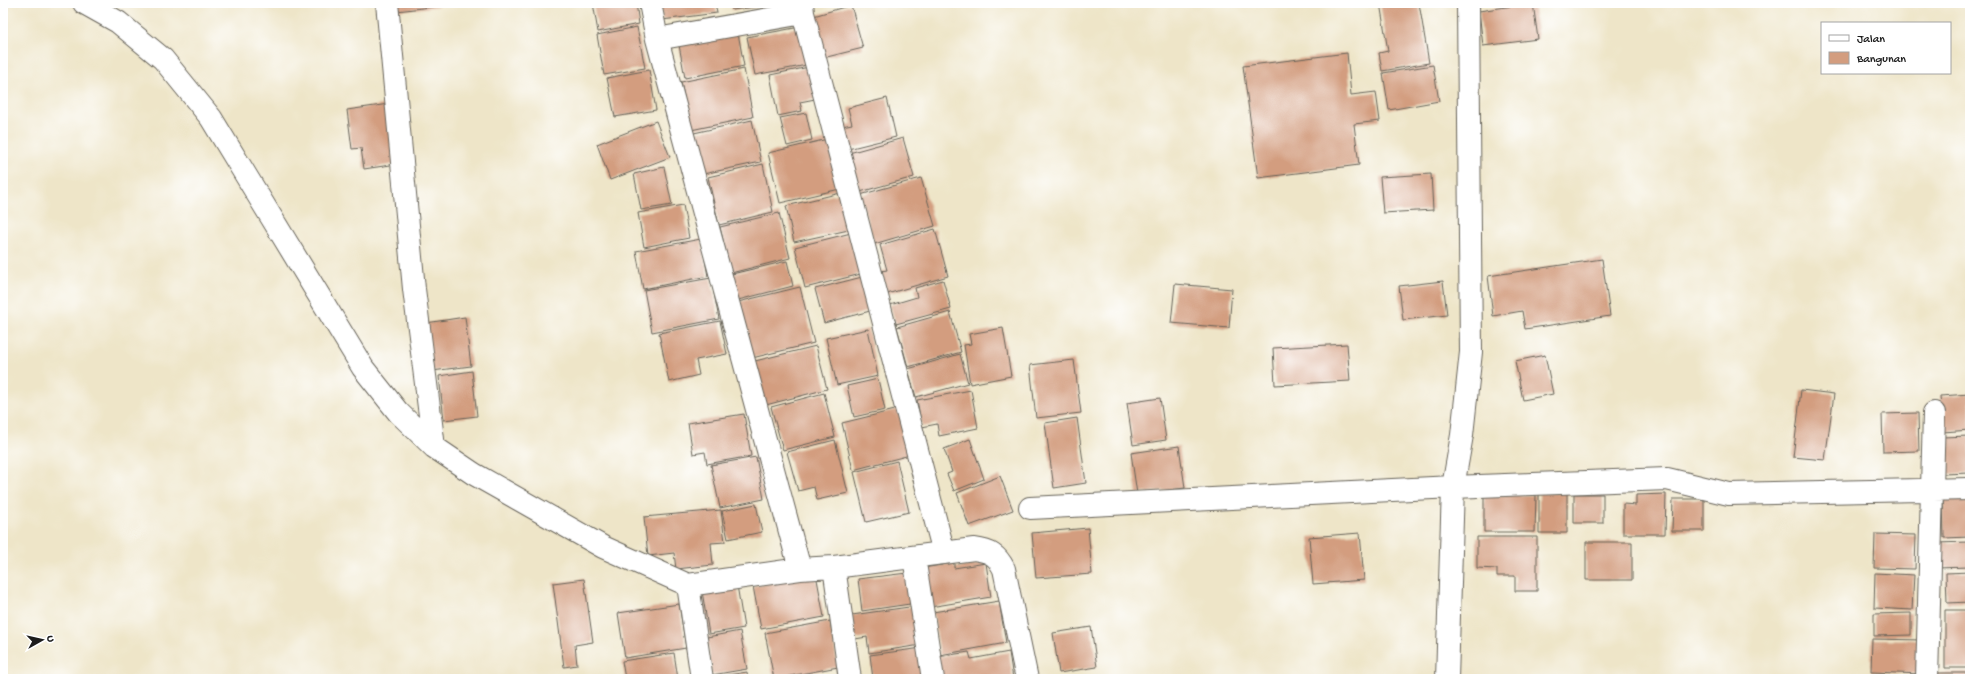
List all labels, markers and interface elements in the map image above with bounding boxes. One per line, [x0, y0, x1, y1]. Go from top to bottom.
legend [1821, 22, 1951, 74]
text: Jalan [1857, 33, 1885, 47]
text: Bangunan [1856, 53, 1906, 67]
north arrow [22, 620, 62, 660]
text: U [44, 635, 56, 644]

